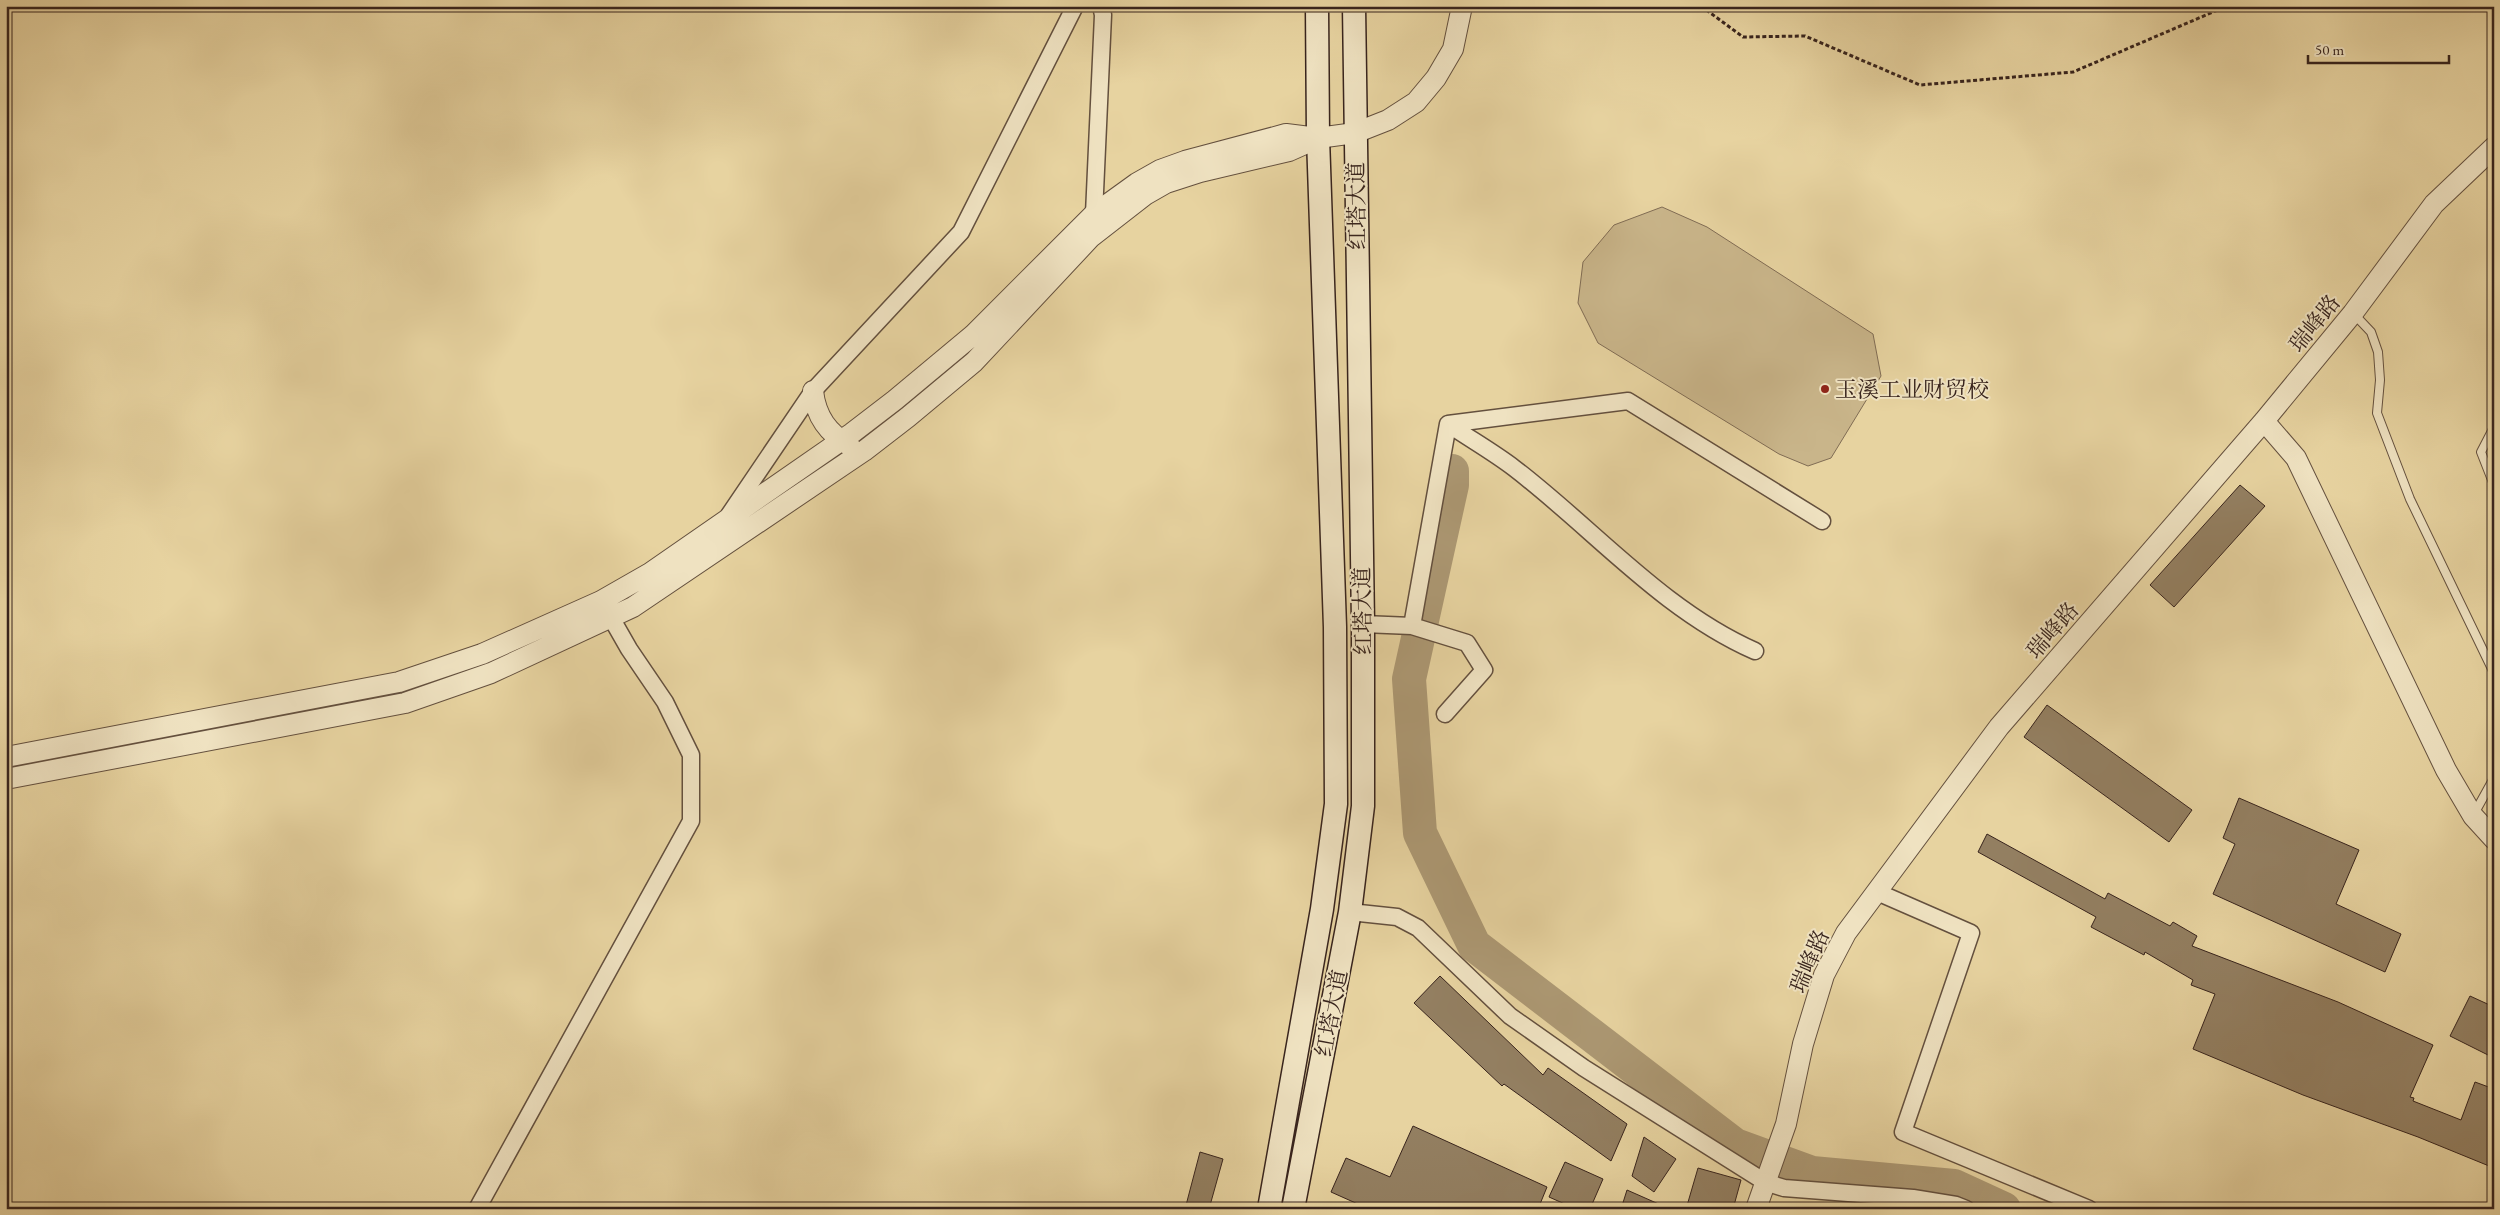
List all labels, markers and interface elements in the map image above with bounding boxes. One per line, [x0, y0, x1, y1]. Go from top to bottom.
scale bar [2308, 32, 2449, 64]
text: 50 m [2315, 40, 2344, 59]
street label: 红塔大道 [1341, 162, 1372, 250]
street label: 瑞峰路 [2282, 289, 2346, 358]
place label: 玉溪工业财贸校 [1835, 375, 1989, 404]
marker: 玉溪工业财贸校 [1819, 383, 1831, 395]
street label: 红塔大道 [1347, 567, 1378, 655]
street label: 瑞峰路 [2020, 596, 2085, 665]
street label: 瑞峰路 [1783, 925, 1836, 997]
street label: 红塔大道 [1309, 967, 1354, 1059]

